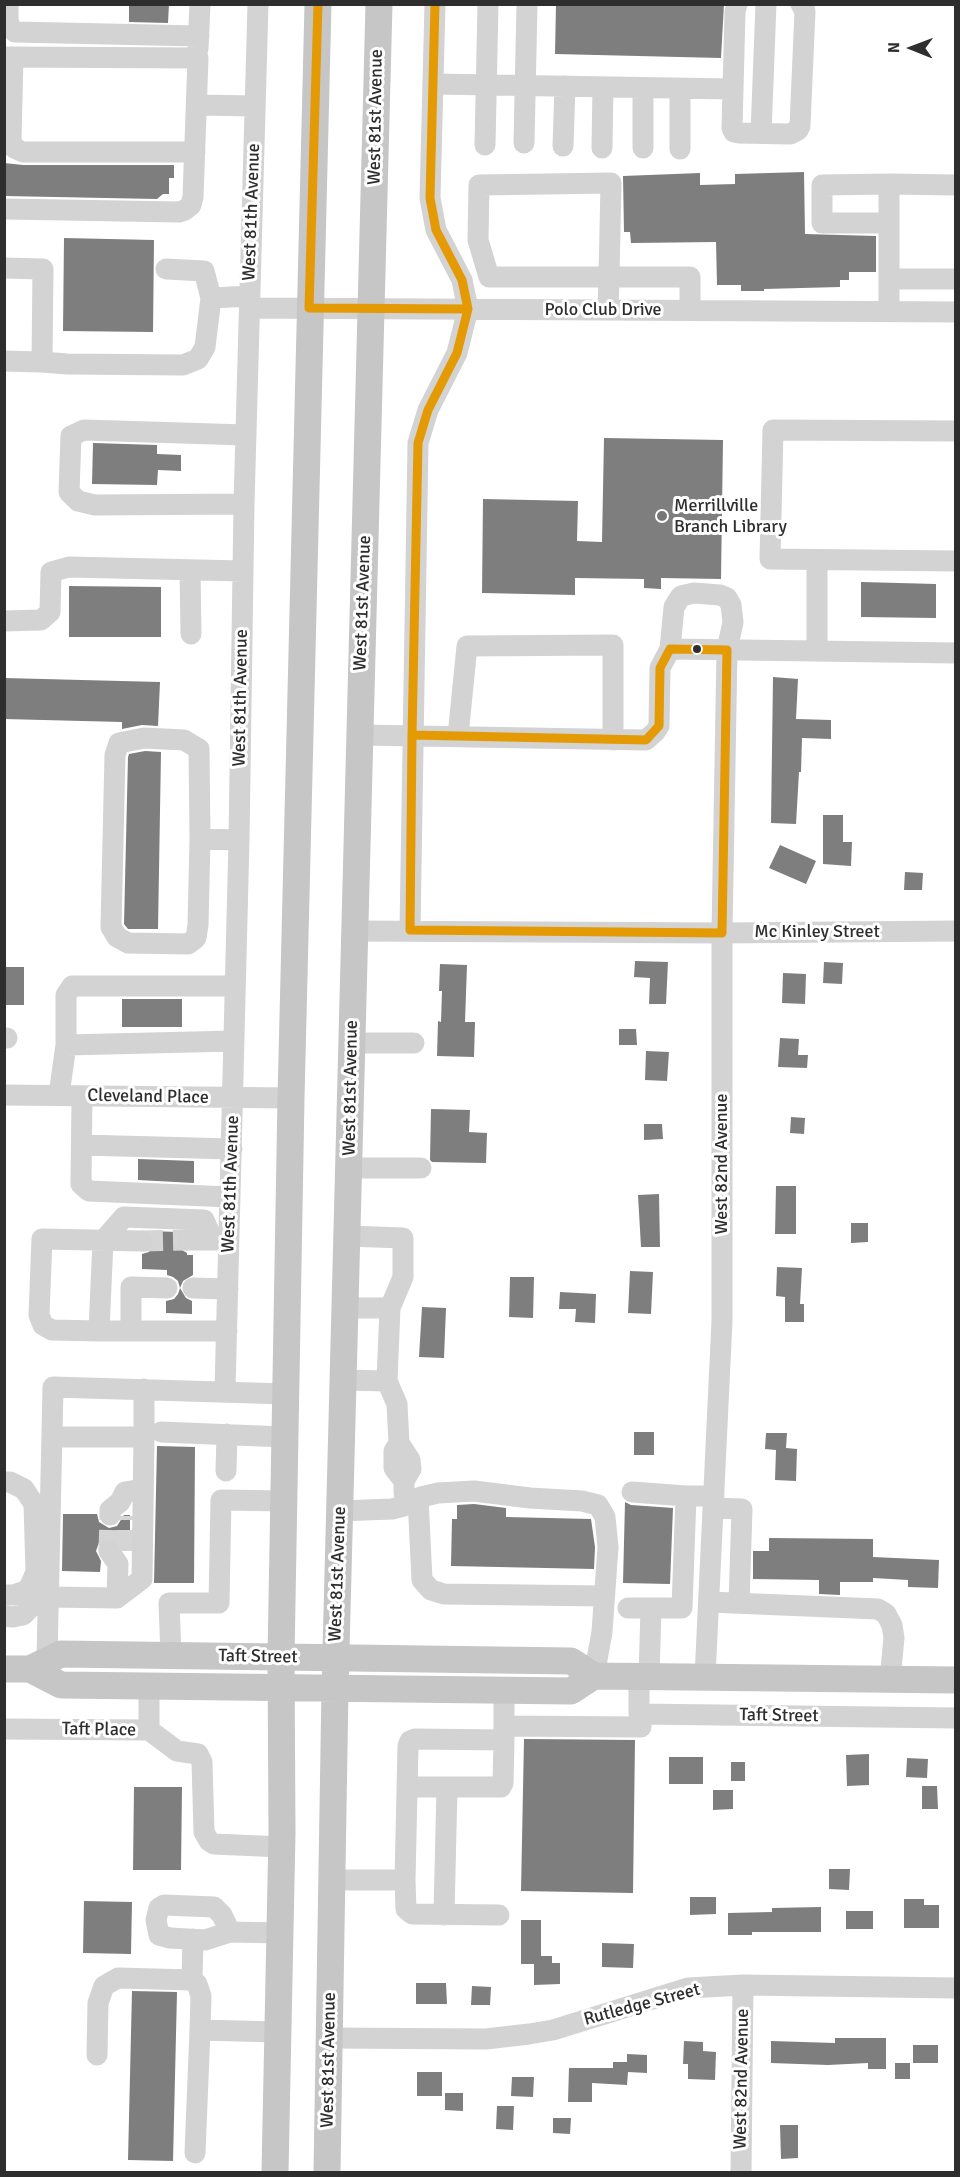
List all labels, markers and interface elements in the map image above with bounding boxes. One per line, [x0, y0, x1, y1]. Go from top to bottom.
north arrow [882, 18, 942, 78]
text: N [884, 42, 904, 53]
street label: West 81st Avenue [364, 49, 388, 185]
street label: West 81th Avenue [239, 143, 265, 281]
street label: Polo Club Drive [544, 299, 662, 321]
place label: Merrillville Branch Library [674, 495, 787, 538]
marker: Merrillville Branch Library [655, 509, 669, 523]
street label: West 81st Avenue [350, 535, 376, 671]
street label: West 81th Avenue [229, 629, 253, 767]
unlabelled marker [691, 643, 703, 655]
street label: Mc Kinley Street [754, 921, 880, 943]
street label: West 81st Avenue [339, 1020, 363, 1156]
street label: Cleveland Place [87, 1085, 209, 1109]
street label: West 82nd Avenue [711, 1094, 733, 1234]
street label: West 81th Avenue [218, 1115, 244, 1253]
street label: West 81st Avenue [325, 1506, 351, 1642]
street label: Taft Street [218, 1646, 298, 1668]
street label: Taft Street [739, 1705, 819, 1727]
street label: Taft Place [62, 1719, 136, 1741]
street label: Rutledge Street [581, 1979, 703, 2031]
street label: West 81st Avenue [317, 1992, 341, 2128]
street label: West 82nd Avenue [730, 2008, 754, 2150]

